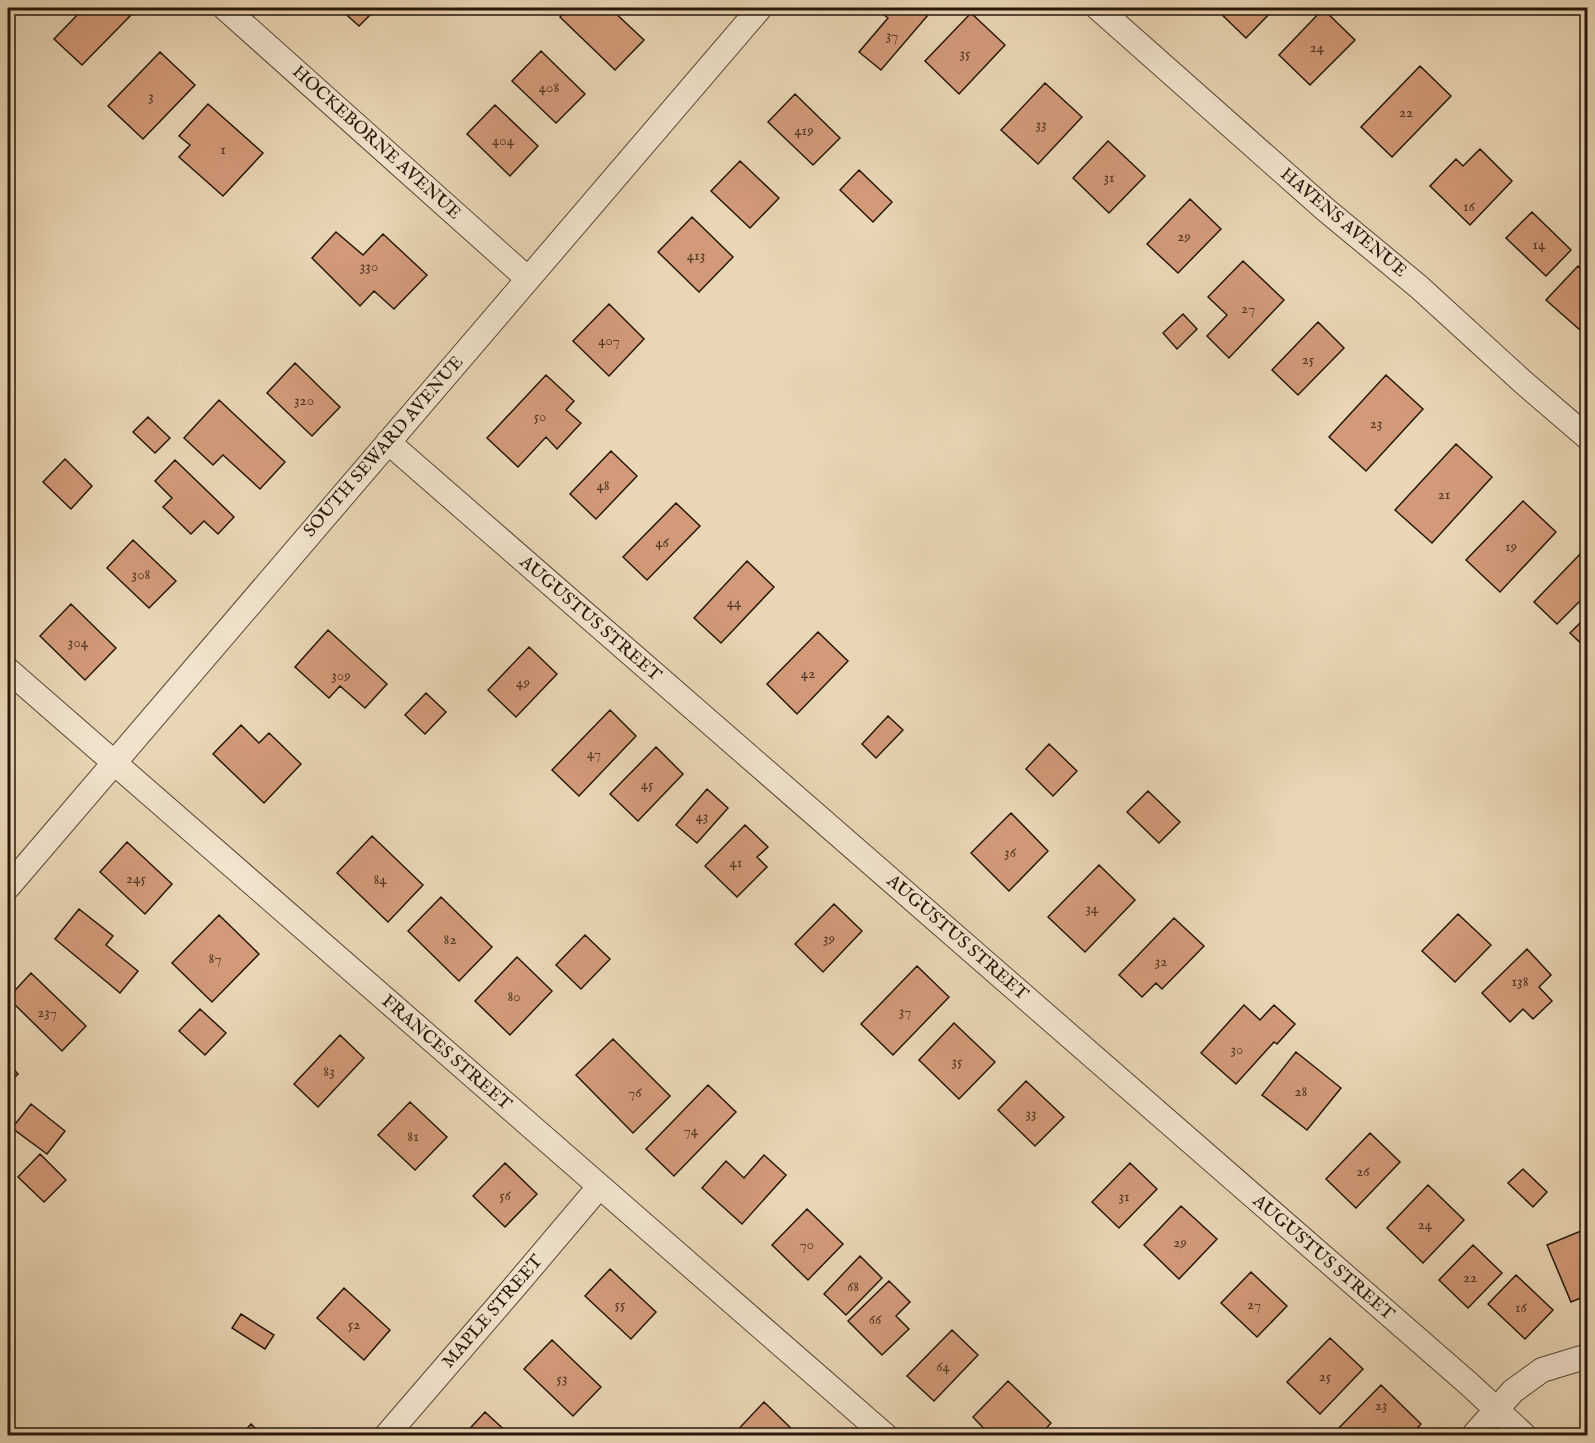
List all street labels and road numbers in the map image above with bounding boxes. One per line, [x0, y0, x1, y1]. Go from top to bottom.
street label: HOCKEBORNE AVENUE [287, 61, 465, 225]
street label: HAVENS AVENUE [1275, 163, 1411, 283]
street label: SOUTH SEWARD AVENUE [299, 352, 469, 542]
street label: AUGUSTUS STREET [514, 550, 666, 687]
street label: AUGUSTUS STREET [881, 869, 1033, 1006]
street label: FRANCES STREET [376, 990, 516, 1116]
street label: AUGUSTUS STREET [1247, 1189, 1399, 1326]
street label: MAPLE STREET [438, 1251, 548, 1373]

